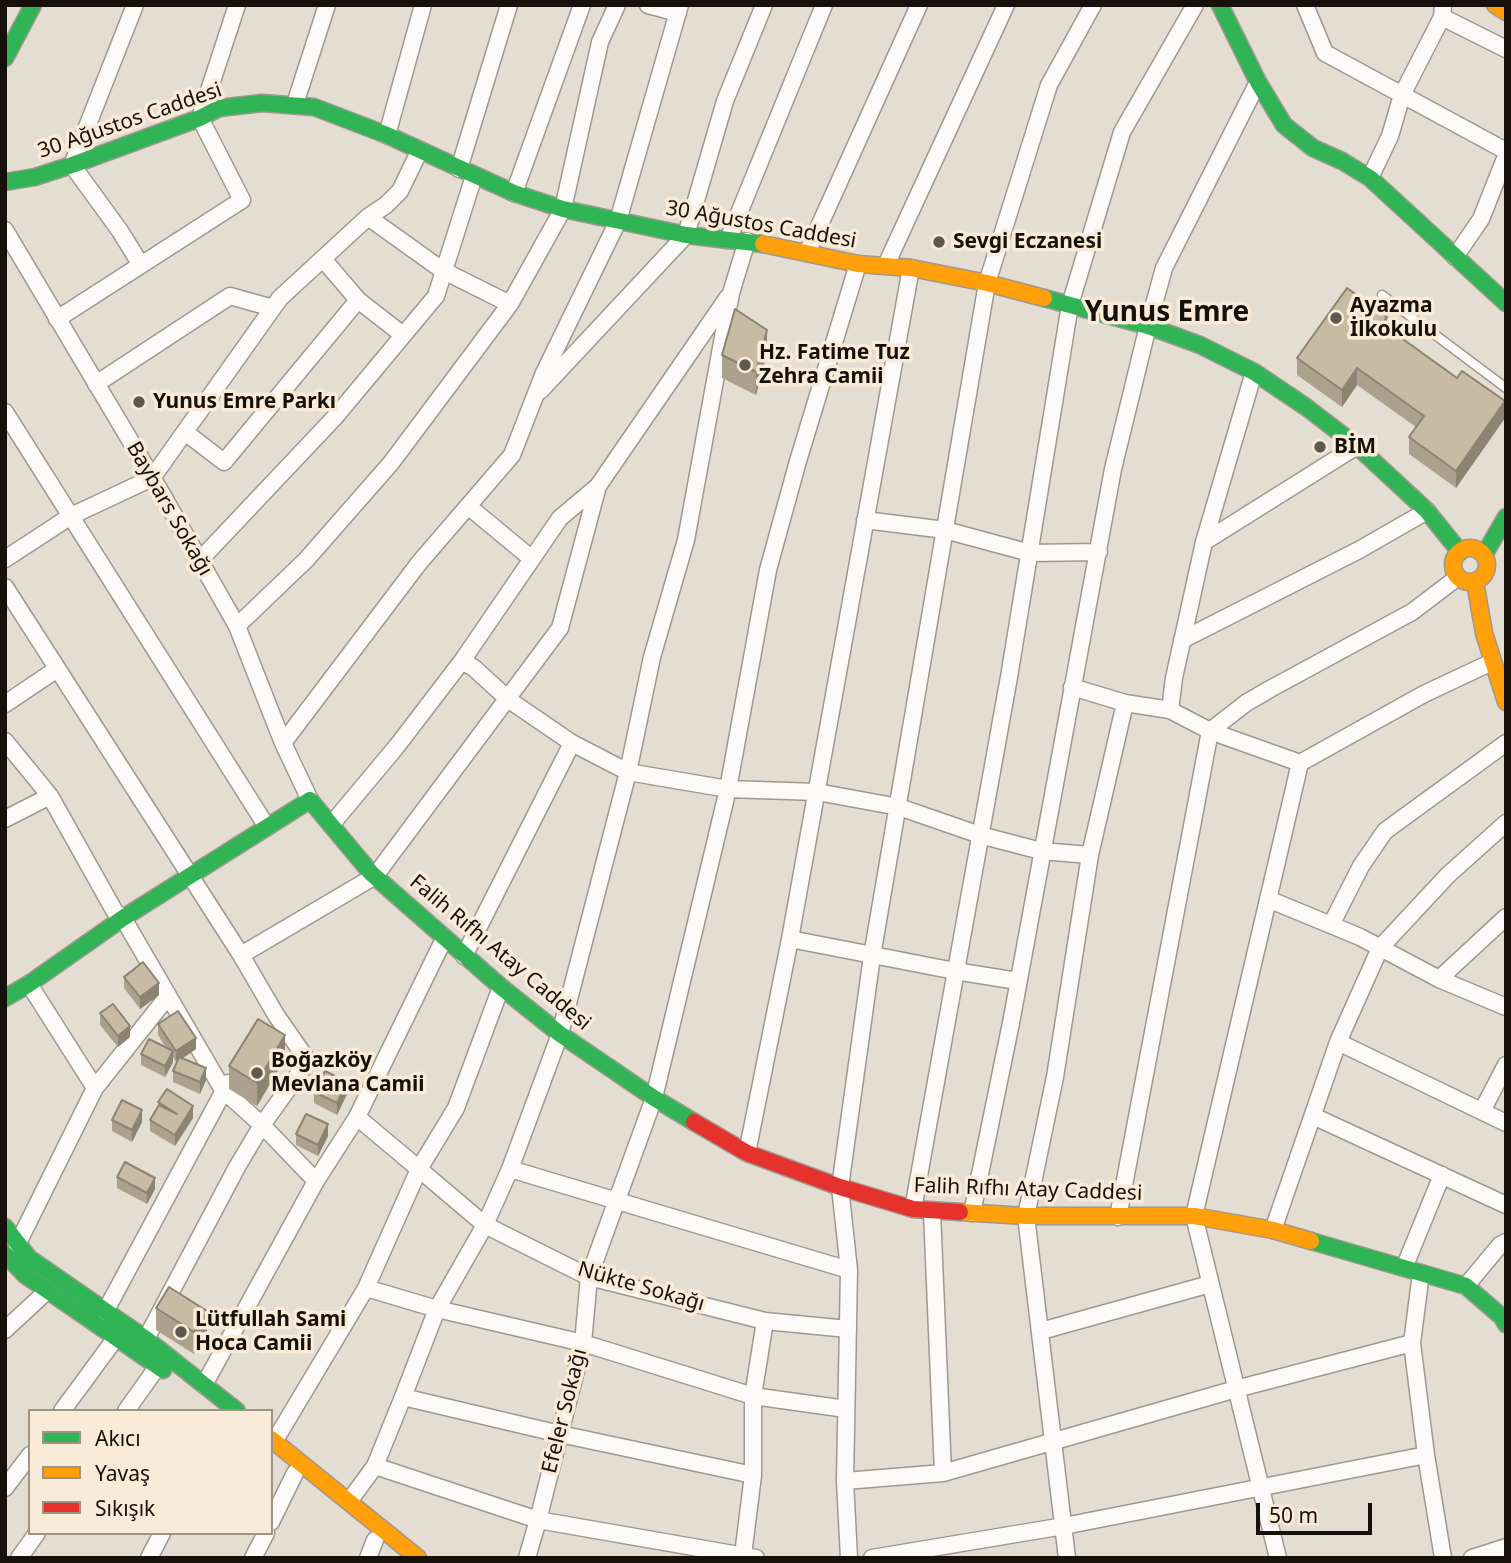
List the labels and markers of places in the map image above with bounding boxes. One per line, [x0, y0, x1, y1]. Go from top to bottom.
place label: Sevgi Eczanesi [953, 229, 1102, 255]
marker: Sevgi Eczanesi [931, 234, 947, 250]
place label: Ayazma İlkokulu [1350, 293, 1437, 343]
marker: Ayazma İlkokulu [1328, 310, 1344, 326]
place label: Hz. Fatime Tuz Zehra Camii [759, 340, 910, 390]
marker: Hz. Fatime Tuz Zehra Camii [737, 357, 753, 373]
place label: Yunus Emre Parkı [153, 389, 336, 415]
marker: Yunus Emre Parkı [131, 394, 147, 410]
place label: BİM [1334, 434, 1376, 460]
marker: BİM [1312, 439, 1328, 455]
place label: Boğazköy Mevlana Camii [271, 1048, 425, 1098]
marker: Boğazköy Mevlana Camii [249, 1065, 265, 1081]
place label: Lütfullah Sami Hoca Camii [195, 1307, 346, 1357]
marker: Lütfullah Sami Hoca Camii [173, 1324, 189, 1340]

